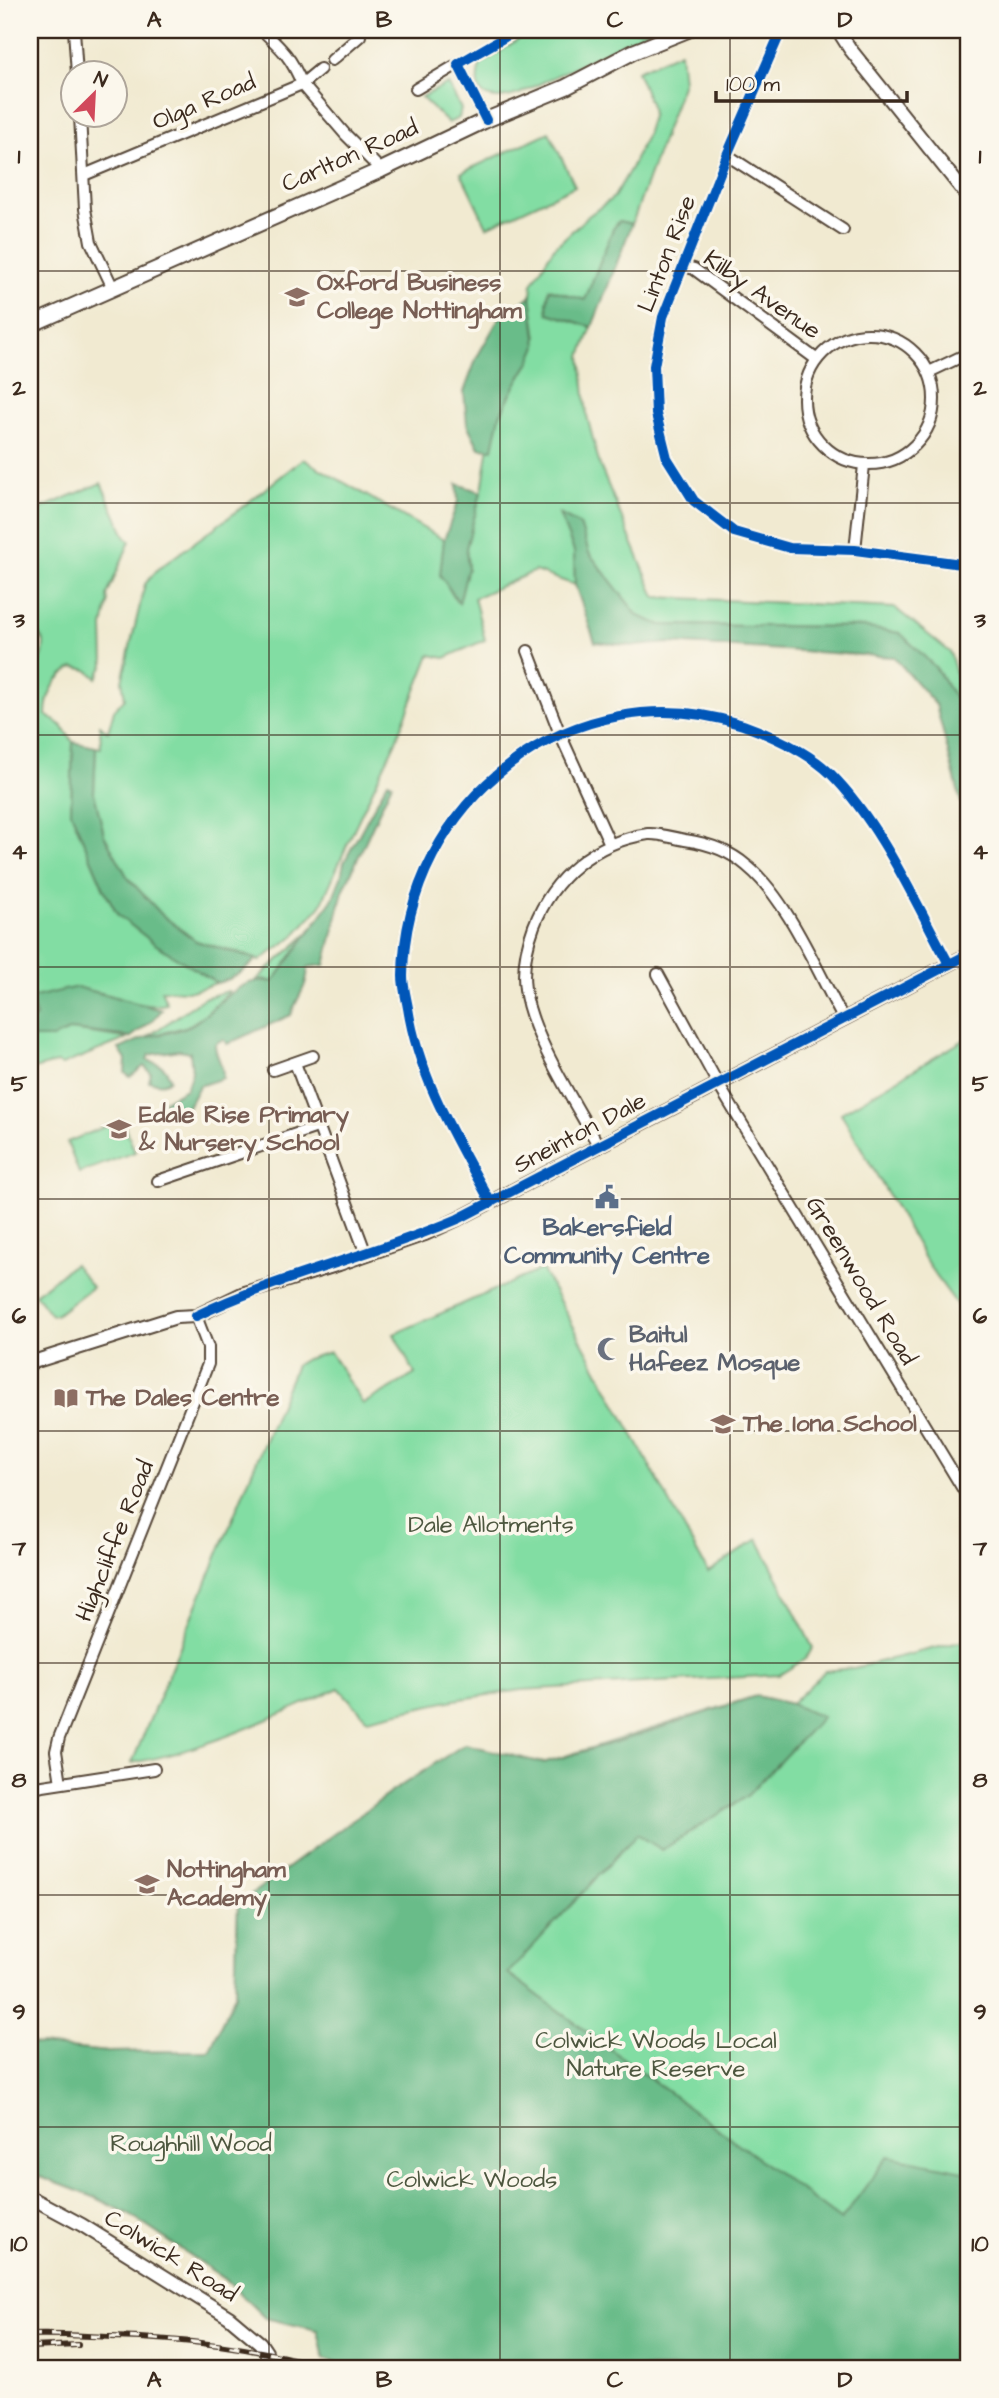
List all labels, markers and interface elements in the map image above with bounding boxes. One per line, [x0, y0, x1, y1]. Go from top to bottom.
text: A [147, 4, 162, 36]
text: B [376, 4, 393, 36]
text: C [607, 4, 624, 36]
text: D [838, 4, 853, 36]
north arrow [60, 60, 130, 130]
scale bar [716, 60, 906, 104]
text: N [89, 65, 111, 95]
street label: Olga Road [147, 65, 261, 140]
text: 100 m [726, 70, 781, 99]
street label: Carlton Road [276, 111, 424, 201]
text: 1 [18, 140, 21, 172]
text: 1 [979, 140, 982, 172]
street label: Linton Rise [629, 191, 705, 317]
street label: Kilby Avenue [696, 242, 828, 349]
place label: Oxford Business College Nottingham [317, 266, 522, 329]
school or university icon: Oxford Business College Nottingham [283, 283, 311, 311]
text: 2 [11, 372, 26, 404]
text: 2 [972, 372, 987, 404]
text: 3 [12, 604, 25, 636]
text: 3 [973, 604, 986, 636]
text: 4 [11, 836, 27, 868]
text: 4 [972, 836, 988, 868]
text: 5 [11, 1068, 28, 1100]
text: 5 [972, 1068, 989, 1100]
street label: Sneinton Dale [508, 1084, 652, 1182]
place label: Edale Rise Primary & Nursery School [138, 1098, 350, 1162]
school or university icon: Edale Rise Primary & Nursery School [105, 1115, 133, 1143]
public building icon: Bakersfield Community Centre [593, 1183, 621, 1211]
street label: Greenwood Road [797, 1190, 925, 1372]
place label: Bakersfield Community Centre [504, 1211, 710, 1275]
text: 6 [12, 1300, 27, 1332]
text: 6 [973, 1300, 988, 1332]
place label: Baitul Hafeez Mosque [629, 1318, 800, 1380]
mosque icon: Baitul Hafeez Mosque [595, 1335, 623, 1363]
place label: The Dales Centre [85, 1381, 280, 1415]
library icon: The Dales Centre [52, 1384, 80, 1412]
place label: The Iona School [742, 1407, 917, 1441]
school or university icon: The Iona School [709, 1410, 737, 1438]
street label: Highcliffe Road [67, 1455, 164, 1627]
park label: Dale Allotments [408, 1508, 574, 1542]
text: 7 [11, 1532, 27, 1564]
text: 7 [972, 1532, 988, 1564]
text: 8 [12, 1764, 27, 1796]
text: 8 [973, 1764, 988, 1796]
place label: Nottingham Academy [167, 1853, 286, 1917]
school or university icon: Nottingham Academy [133, 1870, 161, 1898]
text: 9 [12, 1996, 26, 2028]
text: 9 [973, 1996, 987, 2028]
park label: Colwick Woods Local Nature Reserve [535, 2024, 777, 2086]
park label: Roughhill Wood [110, 2127, 272, 2162]
park label: Colwick Woods [387, 2163, 557, 2197]
street label: Colwick Road [98, 2201, 244, 2311]
text: 10 [10, 2228, 28, 2260]
text: 10 [971, 2228, 989, 2260]
text: A [147, 2364, 162, 2396]
text: B [376, 2364, 393, 2396]
text: C [607, 2364, 624, 2396]
text: D [838, 2364, 853, 2396]

